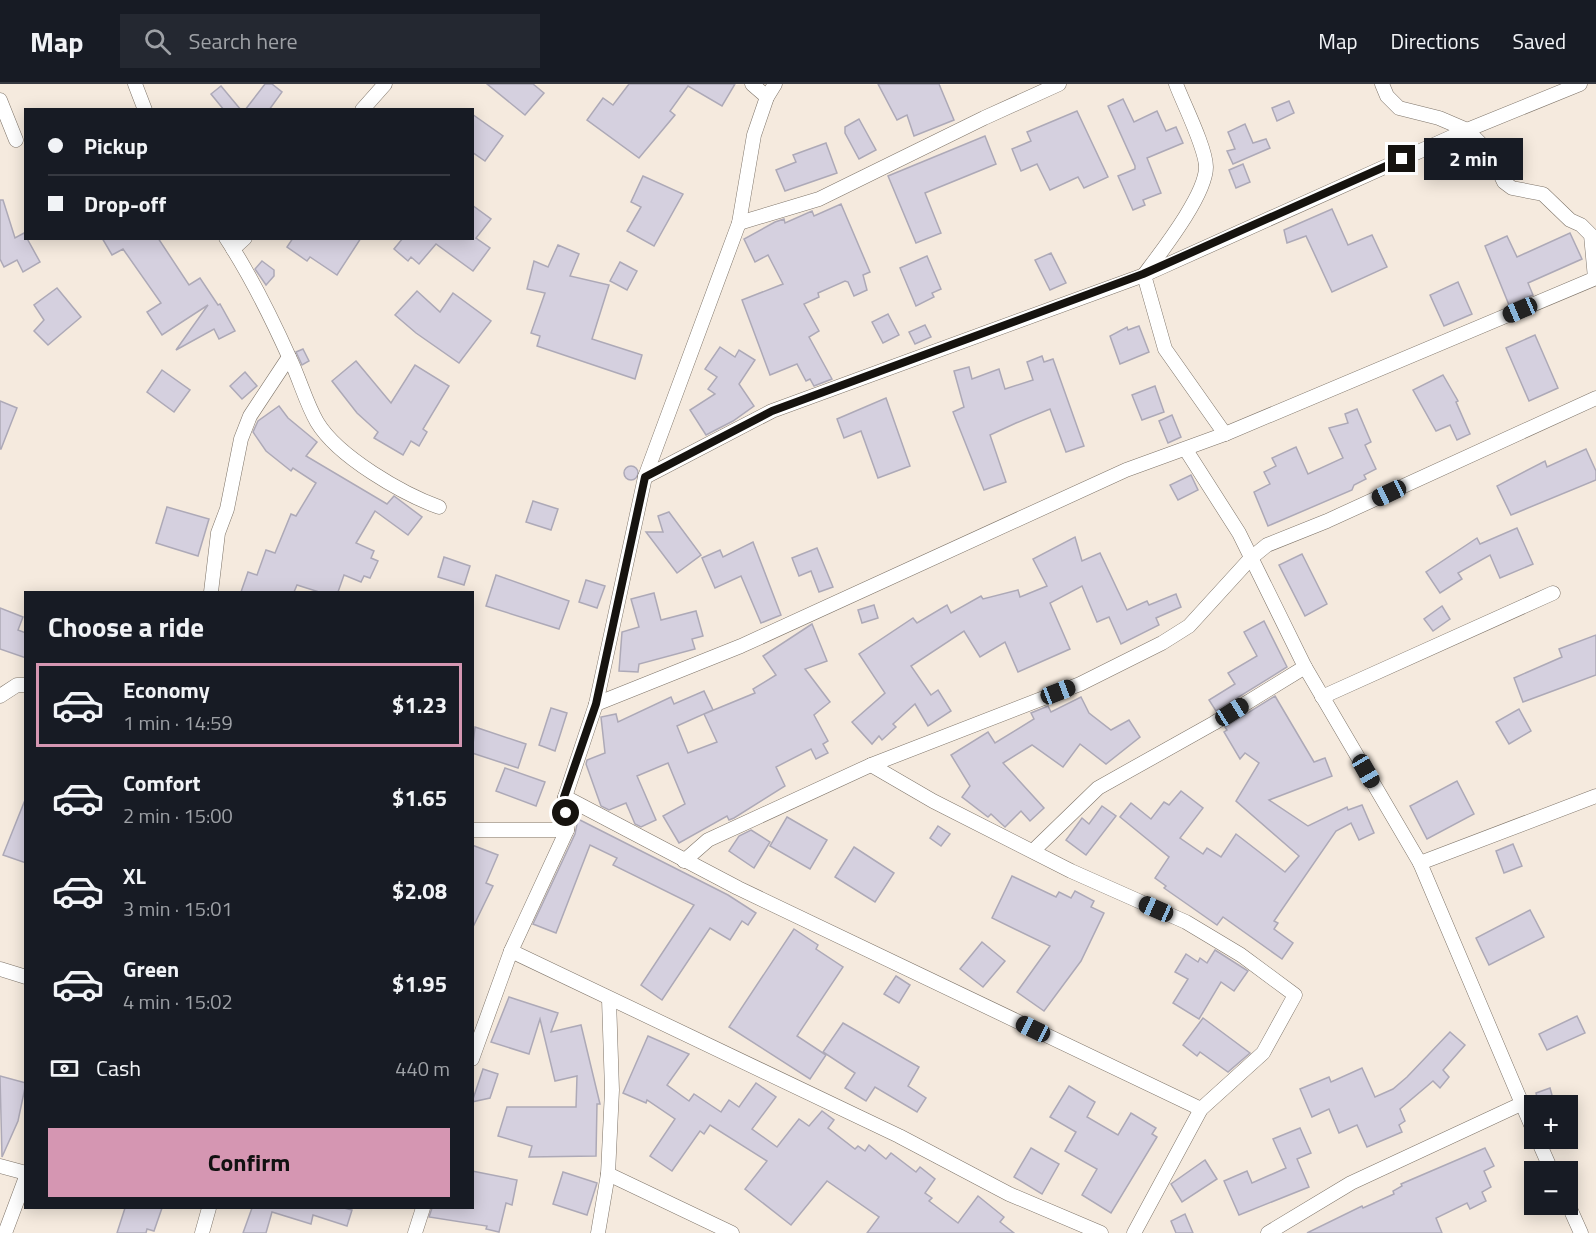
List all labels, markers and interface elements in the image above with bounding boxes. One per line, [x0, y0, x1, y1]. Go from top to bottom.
search box [120, 14, 540, 68]
text: Map [30, 20, 84, 63]
text: Search here [189, 24, 298, 58]
icon: search [141, 25, 174, 58]
text: Map [1318, 25, 1358, 57]
text: Directions [1391, 25, 1480, 57]
text: Saved [1513, 25, 1566, 57]
text: Pickup [84, 129, 148, 163]
callout: 2 min [1423, 138, 1522, 180]
text: 2 min [1449, 143, 1498, 174]
route end [1388, 145, 1415, 172]
text: Drop-off [84, 187, 166, 221]
car [1500, 295, 1540, 325]
car [1369, 477, 1409, 509]
text: Choose a ride [48, 606, 204, 647]
text: Economy [123, 673, 210, 707]
car [1038, 677, 1078, 707]
icon: car [51, 678, 105, 732]
text: $1.23 [392, 688, 447, 722]
car [1212, 695, 1252, 729]
text: 1 min · 14:59 [123, 707, 233, 738]
car [1349, 751, 1383, 791]
text: Comfort [123, 766, 201, 800]
icon: car [51, 771, 105, 825]
text: $1.65 [392, 781, 447, 815]
route start [552, 799, 579, 826]
text: 2 min · 15:00 [123, 800, 233, 831]
text: XL [123, 859, 146, 893]
icon: car [51, 864, 105, 918]
text: $2.08 [392, 874, 447, 908]
text: 3 min · 15:01 [123, 893, 233, 924]
car [1136, 893, 1176, 925]
text: Green [123, 952, 179, 986]
icon: car [51, 957, 105, 1011]
text: $1.95 [392, 967, 447, 1001]
text: 4 min · 15:02 [123, 986, 233, 1017]
car [1013, 1013, 1053, 1045]
text: Cash [96, 1051, 141, 1085]
icon: cash [48, 1052, 81, 1085]
text: 440 m [395, 1053, 450, 1084]
map controls [1524, 1095, 1578, 1215]
button: + [1524, 1095, 1578, 1149]
button: Confirm [48, 1128, 450, 1197]
button: − [1524, 1161, 1578, 1215]

